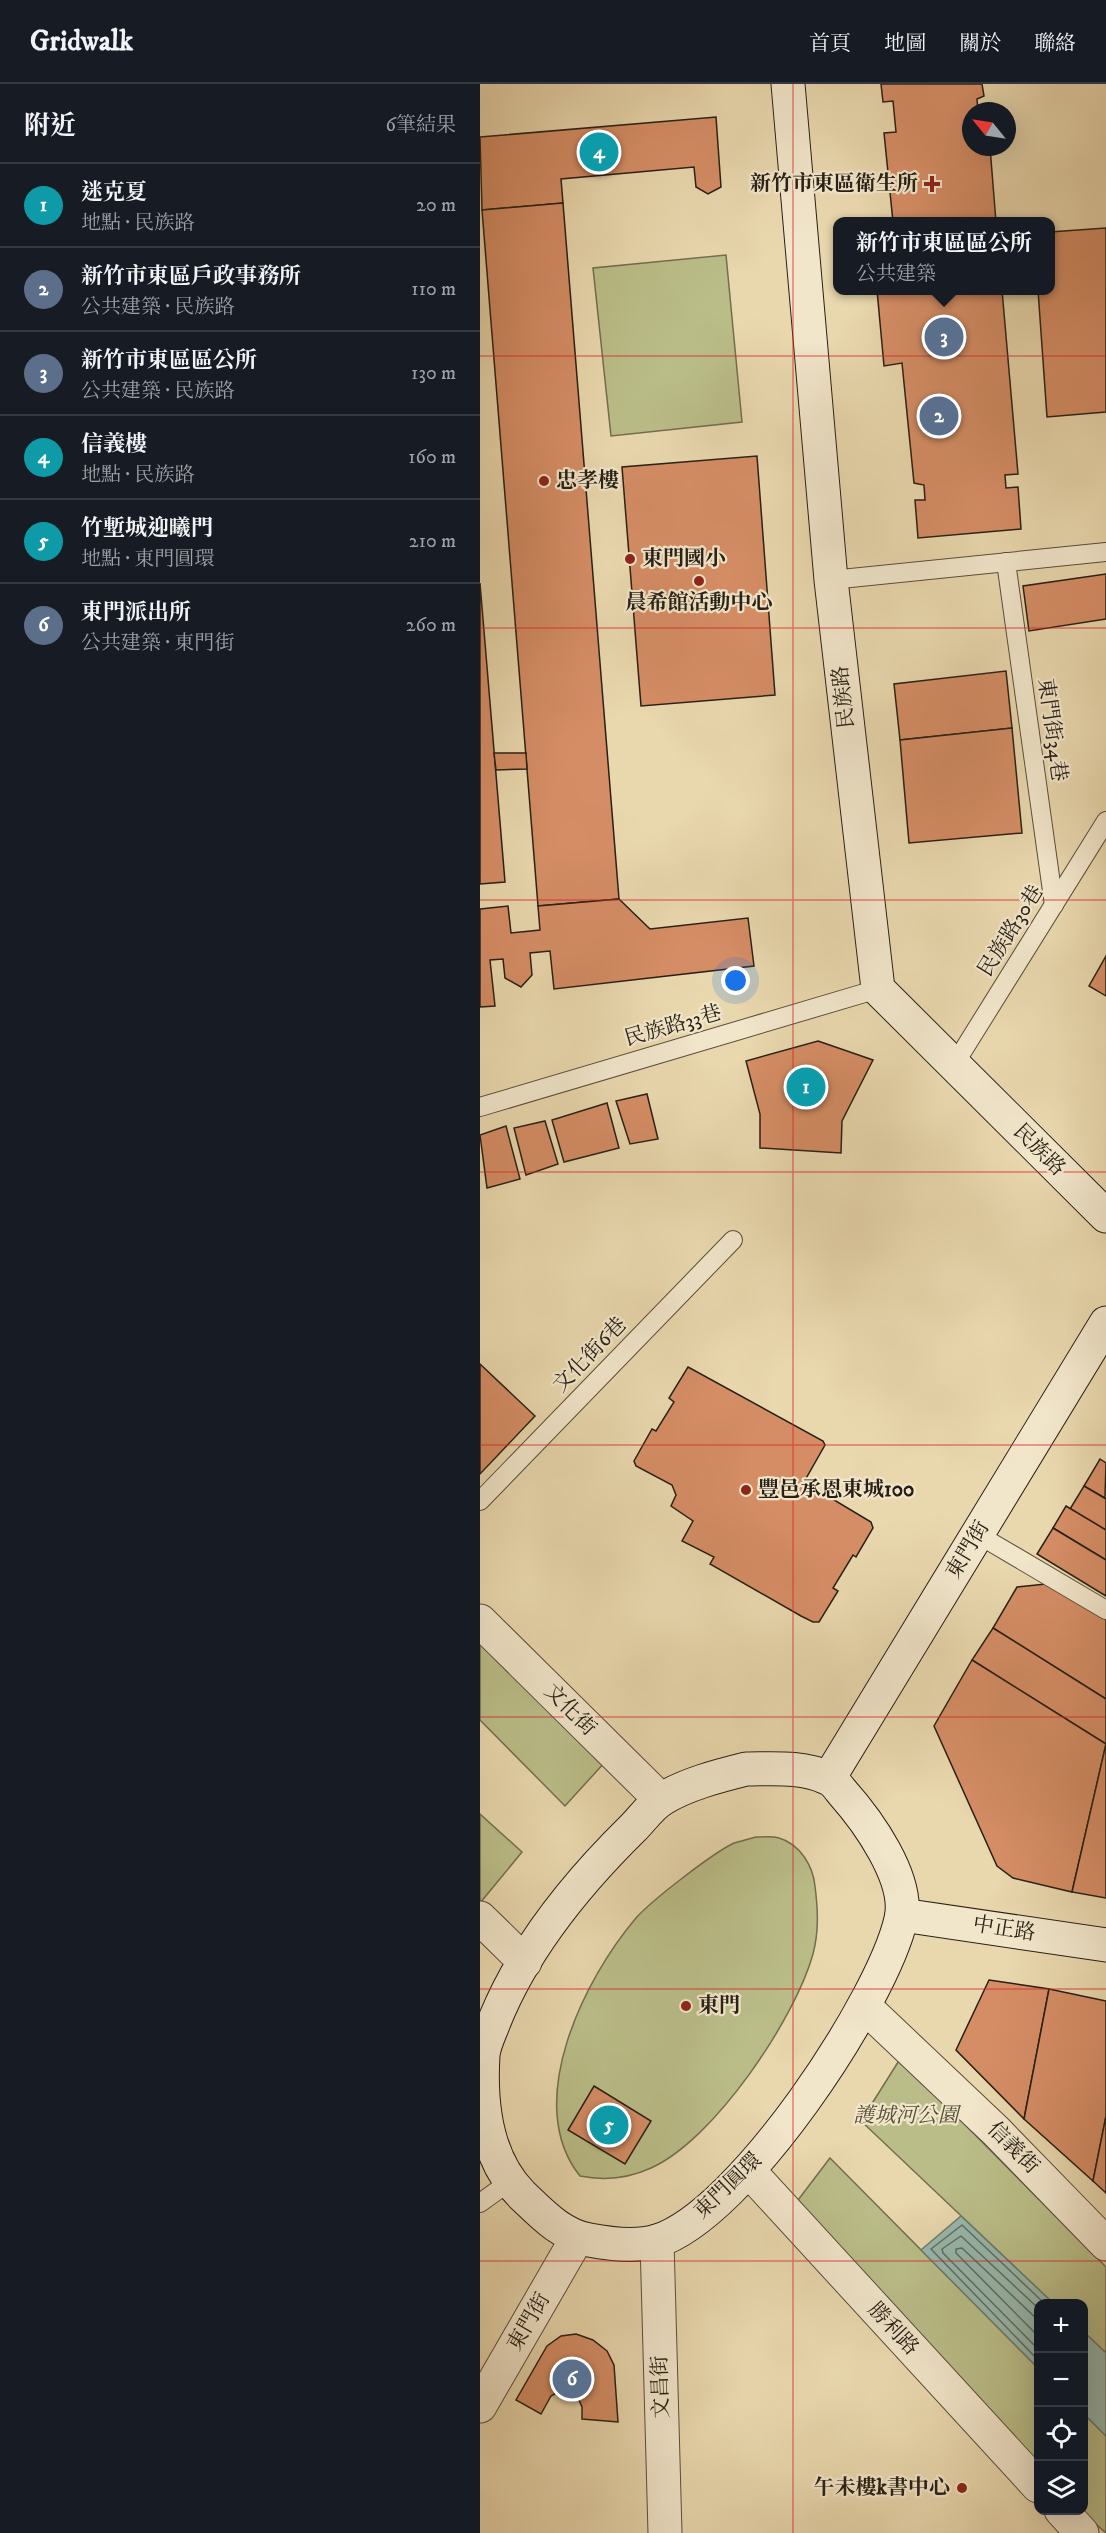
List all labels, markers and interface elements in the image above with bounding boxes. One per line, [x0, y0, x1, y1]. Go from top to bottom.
text: Gridwalk [30, 24, 133, 59]
text: 首頁 [809, 31, 851, 57]
text: 地圖 [884, 31, 926, 57]
text: 關於 [959, 31, 1001, 57]
text: 聯絡 [1034, 31, 1076, 57]
north arrow [962, 102, 1016, 156]
text: 附近 [24, 110, 76, 143]
text: 6筆結果 [386, 113, 456, 138]
pin: 4 [580, 130, 618, 174]
place label: 新竹市東區衛生所 [750, 171, 918, 197]
marker: 新竹市東區衛生所 [923, 175, 941, 193]
text: 迷克夏 [81, 179, 147, 206]
text: 1 [40, 193, 47, 218]
text: 20 m [416, 193, 456, 218]
text: 地點 · 民族路 [81, 211, 194, 236]
popup [833, 217, 1055, 295]
text: 新竹市東區區公所 [856, 230, 1032, 257]
text: 公共建築 [856, 262, 936, 287]
text: 新竹市東區戶政事務所 [81, 263, 301, 290]
text: 2 [39, 277, 48, 302]
text: 110 m [411, 277, 456, 302]
text: 公共建築 · 民族路 [81, 295, 234, 320]
pin: 3 [924, 314, 964, 360]
text: 新竹市東區區公所 [81, 347, 257, 374]
text: 3 [40, 361, 47, 386]
text: 130 m [411, 361, 456, 386]
text: 公共建築 · 民族路 [81, 379, 234, 404]
pin: 2 [920, 394, 958, 438]
text: 信義樓 [81, 431, 147, 458]
text: 4 [38, 445, 49, 470]
text: 160 m [408, 445, 456, 470]
text: 地點 · 民族路 [81, 463, 194, 488]
place label: 忠孝樓 [556, 468, 619, 494]
marker: 忠孝樓 [537, 474, 551, 488]
text: 竹塹城迎曦門 [81, 515, 213, 542]
text: 5 [39, 529, 48, 554]
text: 210 m [409, 529, 456, 554]
place label: 東門國小 [642, 546, 726, 572]
text: 地點 · 東門圓環 [81, 547, 214, 572]
marker: 東門國小 [623, 552, 637, 566]
marker: 晨希館活動中心 [692, 574, 706, 588]
place label: 晨希館活動中心 [626, 590, 773, 616]
text: 東門派出所 [81, 599, 191, 626]
text: 6 [38, 613, 49, 638]
text: 260 m [406, 613, 456, 638]
text: 公共建築 · 東門街 [81, 631, 234, 656]
street label: 民族路 [828, 664, 860, 730]
street label: 東門街34巷 [1032, 677, 1072, 783]
street label: 民族路30巷 [973, 880, 1049, 982]
your location [721, 966, 750, 995]
street label: 民族路33巷 [622, 1000, 724, 1052]
pin: 1 [786, 1064, 826, 1110]
street label: 民族路 [1008, 1119, 1070, 1181]
street label: 文化街6巷 [548, 1312, 632, 1398]
place label: 豐邑承恩東城100 [758, 1477, 914, 1503]
marker: 豐邑承恩東城100 [739, 1483, 753, 1497]
street label: 東門街 [941, 1516, 995, 1584]
street label: 文化街 [539, 1679, 601, 1741]
street label: 中正路 [971, 1911, 1037, 1947]
place label: 東門 [698, 1993, 740, 2019]
marker: 東門 [679, 1999, 693, 2013]
pin: 5 [590, 2102, 628, 2148]
park label: 護城河公園 [854, 2103, 961, 2129]
street label: 信義街 [982, 2117, 1044, 2179]
street label: 東門圓環 [689, 2147, 767, 2225]
street label: 東門街 [502, 2288, 556, 2356]
street label: 勝利路 [862, 2297, 924, 2361]
map controls [1034, 2299, 1088, 2515]
button: + [1034, 2299, 1088, 2353]
button: − [1034, 2353, 1088, 2407]
street label: 文昌街 [647, 2355, 675, 2419]
pin: 6 [552, 2356, 592, 2402]
button: locate [1034, 2407, 1088, 2461]
button: layers [1034, 2461, 1088, 2515]
place label: 午未樓k書中心 [814, 2475, 950, 2501]
marker: 午未樓k書中心 [955, 2481, 969, 2495]

